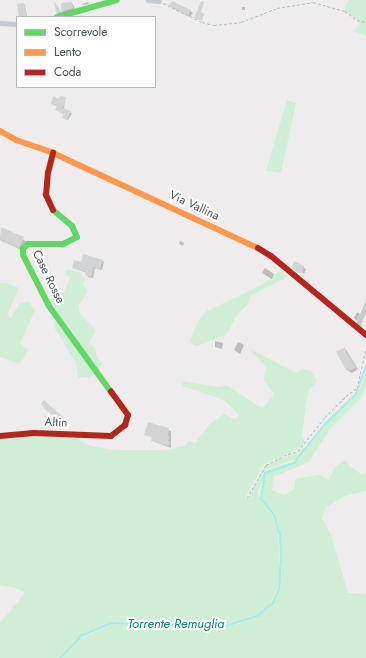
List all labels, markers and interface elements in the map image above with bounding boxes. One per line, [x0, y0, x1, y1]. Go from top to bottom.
legend [16, 16, 156, 88]
text: Scorrevole [54, 23, 108, 41]
text: Lento [54, 43, 81, 61]
text: Coda [54, 63, 81, 81]
street label: Via Vallina [167, 188, 221, 224]
street label: Case Rosse [29, 248, 67, 306]
street label: Altin [44, 415, 68, 431]
water label: Torrente Remuglia [127, 616, 225, 632]

